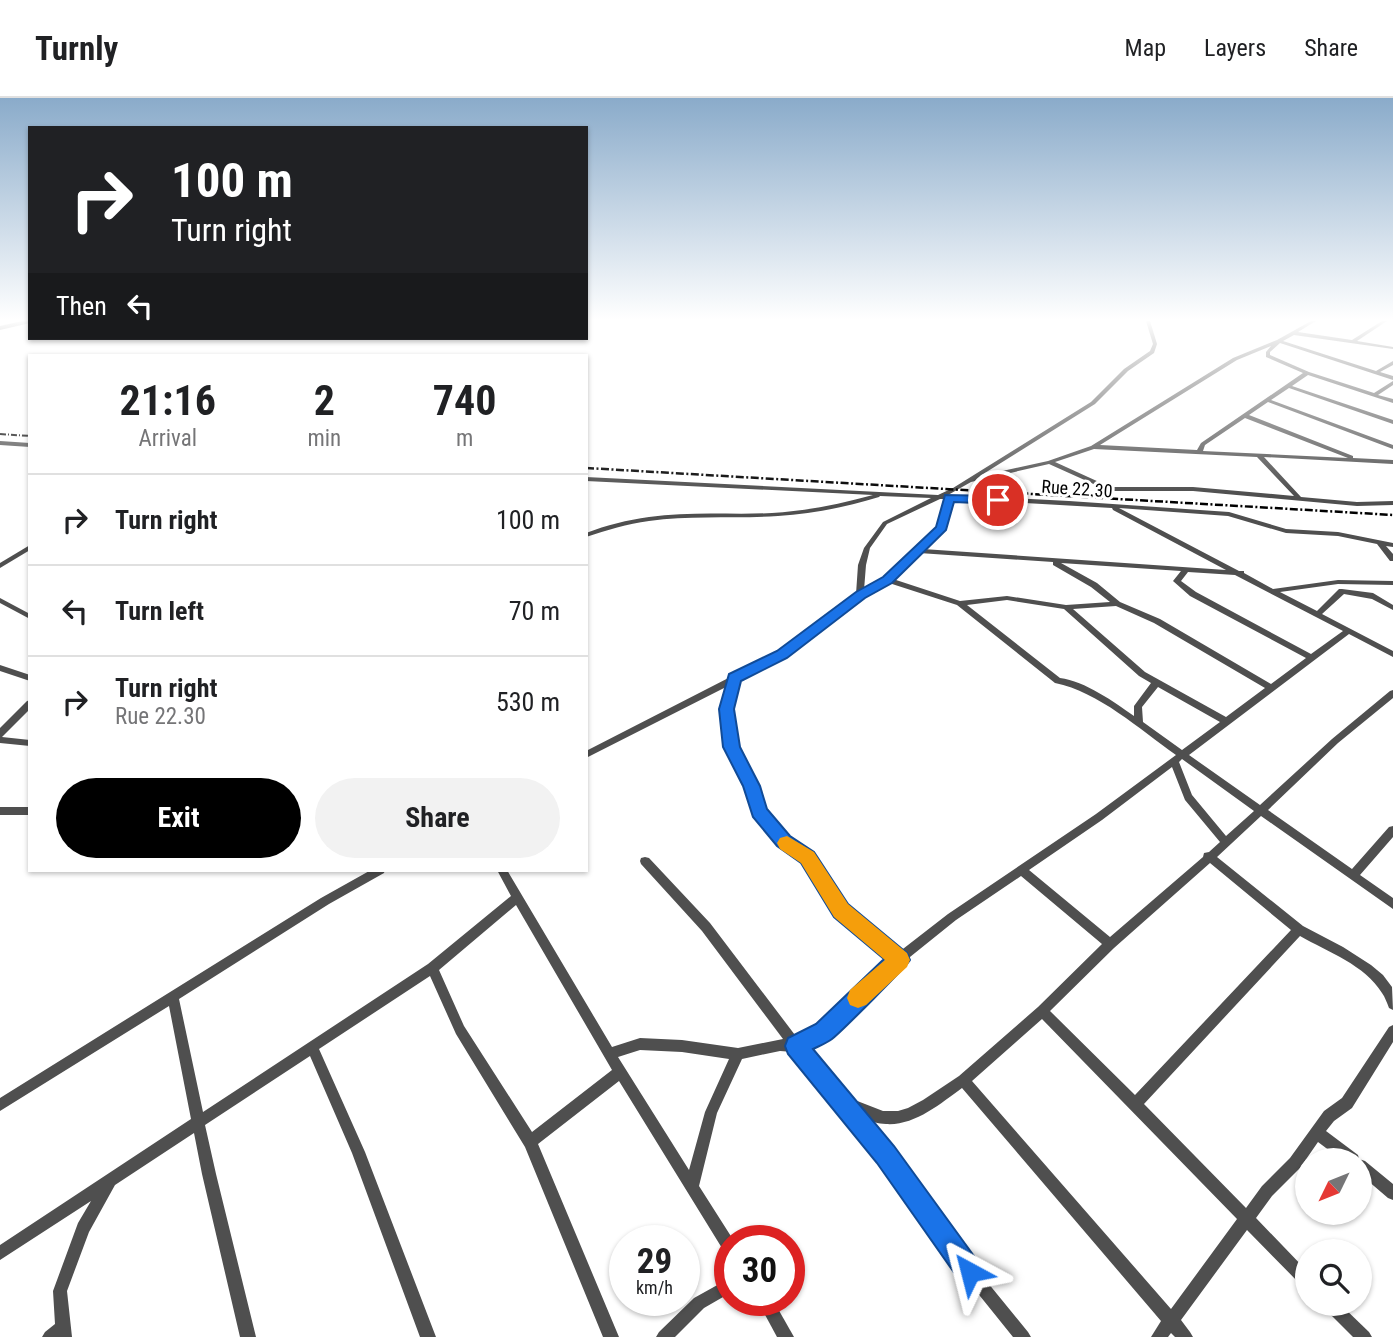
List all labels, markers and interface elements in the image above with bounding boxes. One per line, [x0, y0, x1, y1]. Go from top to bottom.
text: Turnly [35, 29, 118, 68]
text: Map [1125, 34, 1166, 62]
text: Layers [1204, 34, 1266, 62]
text: Share [1304, 34, 1358, 62]
text: 100 m [171, 152, 293, 209]
icon: right [56, 154, 147, 245]
text: Turn right [171, 211, 292, 249]
icon: left [121, 287, 159, 325]
text: Then [56, 291, 107, 321]
text: 21:16 [120, 376, 216, 425]
text: 2 [314, 376, 335, 425]
text: 740 [433, 376, 496, 425]
text: Arrival [138, 425, 197, 452]
text: min [307, 425, 341, 452]
text: m [456, 425, 473, 452]
pin [968, 470, 1028, 530]
street label: Rue 22.30 [1041, 476, 1113, 501]
icon: arrive [979, 481, 1017, 519]
icon: right [56, 501, 94, 539]
text: Turn right [115, 505, 217, 535]
text: 100 m [496, 505, 560, 535]
icon: left [56, 592, 94, 630]
text: Turn left [115, 596, 204, 626]
text: 70 m [509, 596, 560, 626]
text: Turn right [115, 673, 217, 703]
icon: right [56, 683, 94, 721]
text: 530 m [496, 687, 560, 717]
text: Rue 22.30 [115, 703, 206, 730]
button: Exit [56, 778, 301, 858]
button: Share [315, 778, 560, 858]
north arrow [1295, 1148, 1372, 1225]
map controls [1295, 1148, 1372, 1316]
speed limit sign: 30 [714, 1225, 805, 1316]
position arrow [933, 1235, 1007, 1309]
button: search [1295, 1239, 1372, 1316]
text: 29 [637, 1241, 672, 1282]
text: km/h [636, 1277, 673, 1298]

